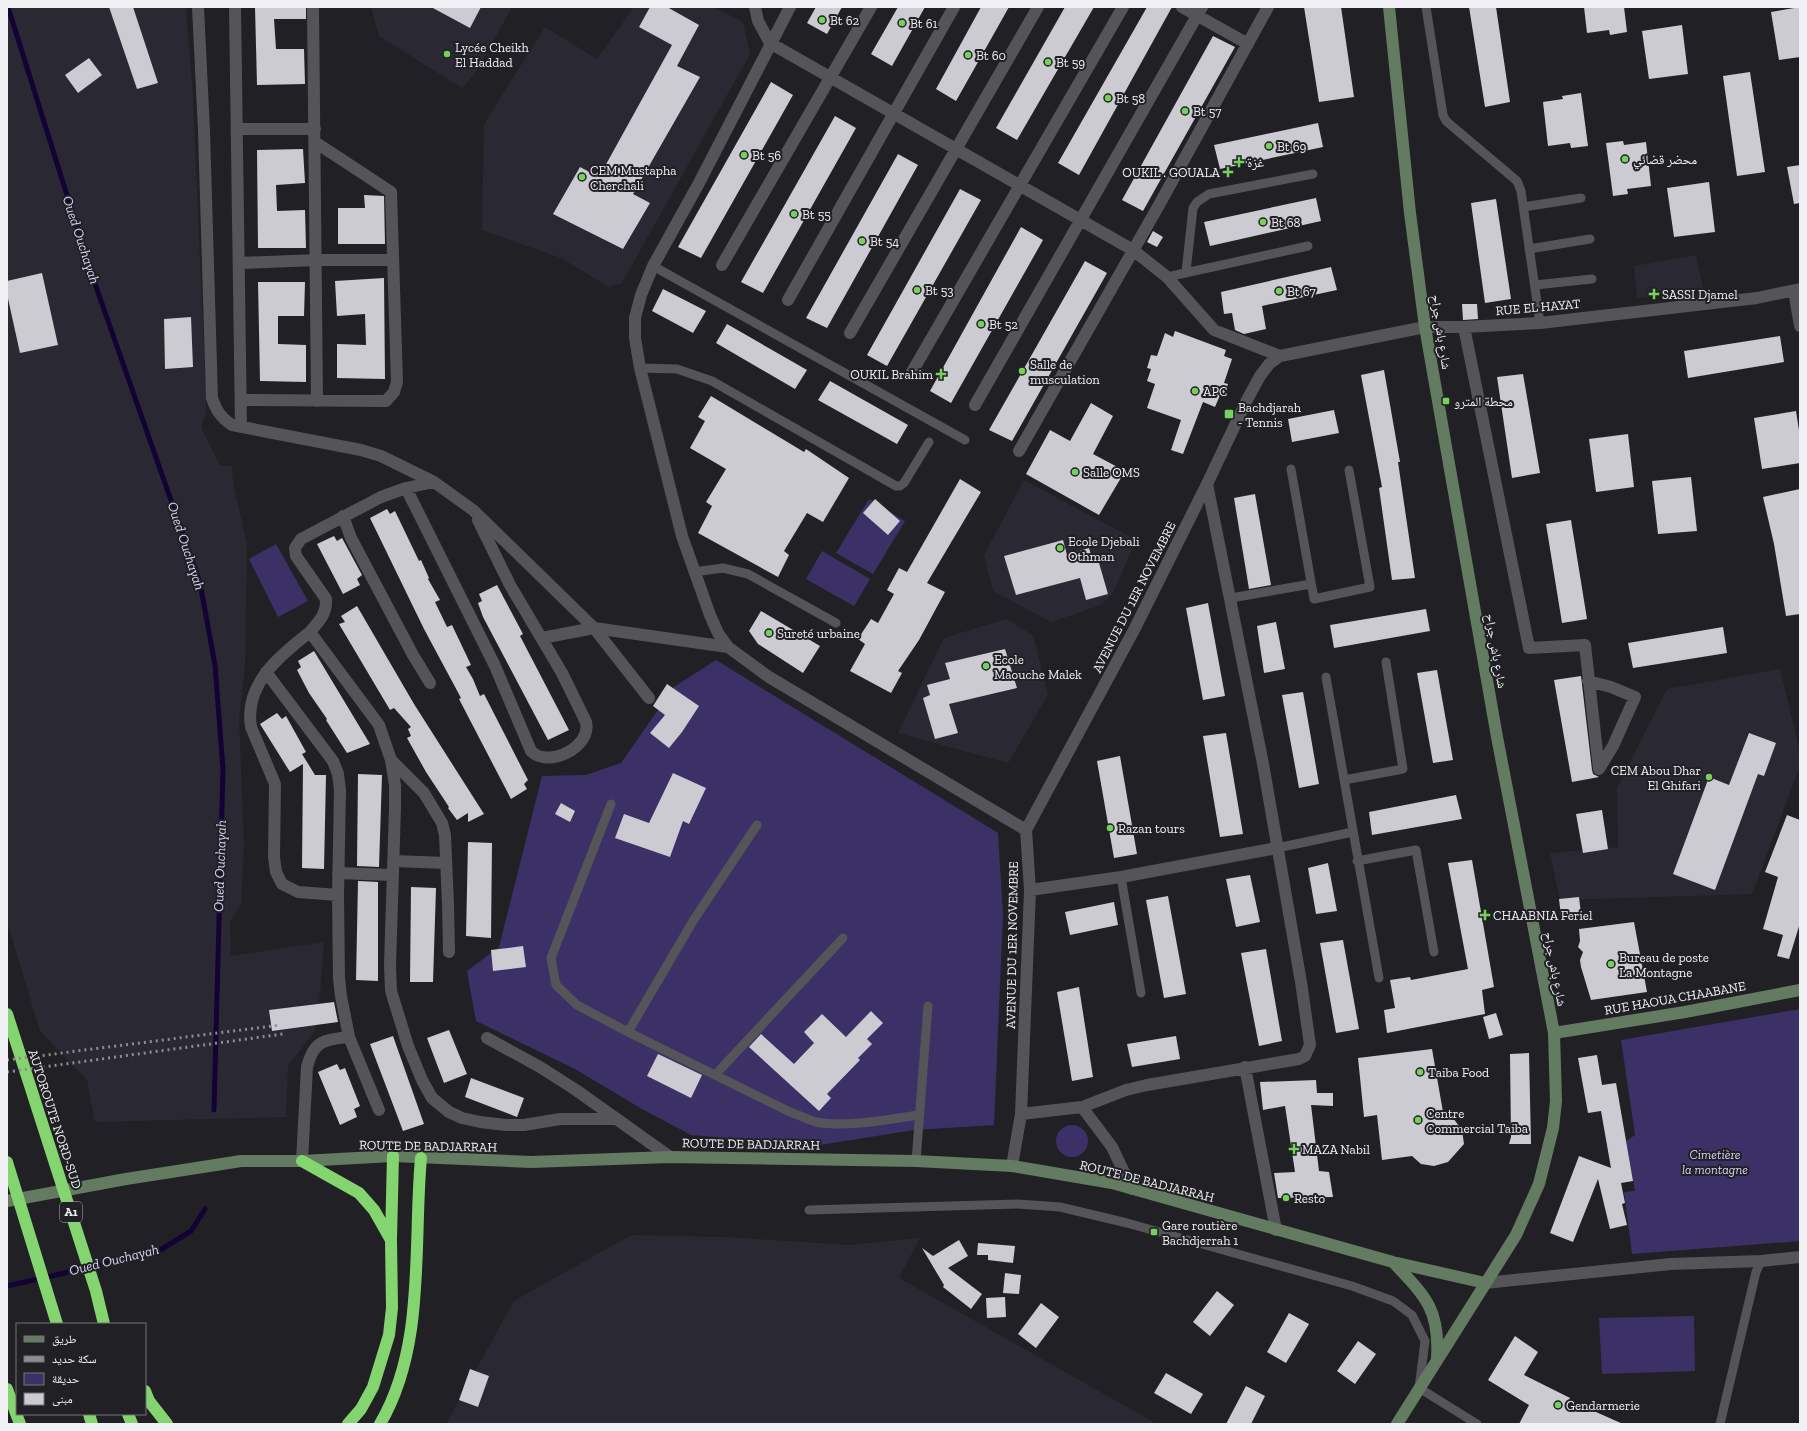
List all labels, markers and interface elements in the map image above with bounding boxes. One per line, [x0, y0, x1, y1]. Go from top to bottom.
place label: Bt 62 [830, 13, 860, 28]
marker: Bt 62 [817, 15, 827, 25]
place label: Bt 61 [910, 16, 938, 31]
marker: Bt 61 [897, 18, 907, 28]
place label: Lycée Cheikh El Haddad [455, 40, 529, 70]
place label: Bt 60 [976, 48, 1006, 63]
marker: Lycée Cheikh El Haddad [442, 49, 452, 59]
marker: Bt 60 [963, 50, 973, 60]
place label: Bt 59 [1056, 55, 1085, 70]
marker: Bt 59 [1043, 57, 1053, 67]
place label: Bt 58 [1116, 91, 1145, 106]
marker: Bt 58 [1103, 93, 1113, 103]
place label: Bt 57 [1193, 104, 1221, 119]
marker: Bt 57 [1180, 106, 1190, 116]
place label: Bt 69 [1277, 139, 1307, 154]
marker: Bt 69 [1264, 141, 1274, 151]
place label: Bt 56 [752, 148, 781, 163]
marker: Bt 56 [739, 150, 749, 160]
place label: محضر قضائي [1633, 152, 1697, 170]
marker: محضر قضائي [1620, 154, 1630, 164]
place label: غزة [1247, 155, 1265, 171]
marker: غزة [1234, 157, 1244, 167]
place label: CEM Mustapha Cherchali [590, 163, 677, 193]
place label: OUKIL . GOUALA [1122, 165, 1221, 180]
marker: OUKIL . GOUALA [1223, 167, 1233, 177]
marker: CEM Mustapha Cherchali [577, 172, 587, 182]
water label: Oued Ouchayah [59, 194, 103, 286]
place label: Bt 55 [802, 207, 831, 222]
marker: Bt 55 [789, 209, 799, 219]
place label: Bt 68 [1271, 215, 1301, 230]
marker: Bt 68 [1258, 217, 1268, 227]
place label: Bt 54 [870, 234, 899, 249]
marker: Bt 54 [857, 236, 867, 246]
place label: Bt 53 [925, 283, 954, 298]
place label: Bt 67 [1287, 284, 1316, 299]
marker: Bt 53 [912, 285, 922, 295]
marker: Bt 67 [1274, 286, 1284, 296]
place label: SASSI Djamel [1662, 287, 1738, 303]
marker: SASSI Djamel [1649, 289, 1659, 299]
street label: شارع باش جراح [1426, 294, 1454, 371]
street label: RUE EL HAYAT [1495, 296, 1581, 318]
place label: Bt 52 [989, 317, 1018, 332]
marker: Bt 52 [976, 319, 986, 329]
place label: Salle de musculation [1030, 357, 1100, 387]
marker: Salle de musculation [1017, 366, 1027, 376]
place label: OUKIL Brahim [850, 367, 934, 382]
marker: OUKIL Brahim [936, 369, 946, 379]
place label: APC [1203, 384, 1227, 399]
marker: APC [1190, 386, 1200, 396]
place label: محطة المترو [1454, 394, 1513, 410]
marker: محطة المترو [1441, 396, 1451, 406]
place label: Bachdjarah - Tennis [1238, 400, 1302, 430]
marker: Bachdjarah - Tennis [1223, 408, 1235, 420]
place label: Salle OMS [1083, 465, 1140, 480]
marker: Salle OMS [1070, 467, 1080, 477]
water label: Oued Ouchayah [164, 500, 208, 592]
street label: AVENUE DU 1ER NOVEMBRE [1089, 519, 1179, 675]
place label: Ecole Djebali Othman [1068, 534, 1140, 564]
marker: Ecole Djebali Othman [1055, 543, 1065, 553]
street label: شارع باش جراح [1480, 613, 1510, 690]
place label: Sureté urbaine [777, 626, 860, 641]
marker: Sureté urbaine [764, 628, 774, 638]
place label: Ecole Maouche Malek [994, 652, 1082, 682]
marker: Ecole Maouche Malek [981, 661, 991, 671]
place label: CEM Abou Dhar El Ghifari [1611, 763, 1701, 793]
marker: CEM Abou Dhar El Ghifari [1704, 772, 1714, 782]
water label: Oued Ouchayah [210, 820, 230, 912]
place label: Razan tours [1118, 821, 1185, 836]
marker: Razan tours [1105, 823, 1115, 833]
street label: AVENUE DU 1ER NOVEMBRE [1003, 861, 1021, 1029]
place label: CHAABNIA Feriel [1493, 908, 1593, 923]
marker: CHAABNIA Feriel [1480, 910, 1490, 920]
street label: شارع باش جراح [1538, 930, 1570, 1008]
place label: Bureau de poste La Montagne [1619, 950, 1709, 980]
marker: Bureau de poste La Montagne [1606, 959, 1616, 969]
street label: RUE HAOUA CHAABANE [1603, 978, 1747, 1018]
street label: AUTOROUTE NORD-SUD [25, 1047, 85, 1191]
place label: Taiba Food [1428, 1065, 1489, 1080]
marker: Taiba Food [1415, 1067, 1425, 1077]
place label: Centre Commercial Taiba [1426, 1106, 1529, 1136]
marker: Centre Commercial Taiba [1413, 1115, 1423, 1125]
street label: ROUTE DE BADJARRAH [682, 1135, 820, 1153]
street label: ROUTE DE BADJARRAH [359, 1137, 497, 1155]
place label: MAZA Nabil [1302, 1142, 1370, 1157]
marker: MAZA Nabil [1289, 1144, 1299, 1154]
park label: Cimetière la montagne [1682, 1147, 1748, 1177]
street label: ROUTE DE BADJARRAH [1078, 1157, 1216, 1205]
place label: Resto [1294, 1191, 1325, 1206]
marker: Resto [1281, 1193, 1291, 1203]
road number: A1 [60, 1202, 82, 1222]
place label: Gare routière Bachdjerrah 1 [1162, 1218, 1238, 1249]
marker: Gare routière Bachdjerrah 1 [1149, 1227, 1159, 1237]
water label: Oued Ouchayah [67, 1241, 161, 1279]
legend [16, 1323, 146, 1415]
text: طريق [52, 1332, 77, 1346]
text: سكة حديد [52, 1352, 97, 1366]
text: حديقة [52, 1372, 80, 1386]
text: مبنى [52, 1392, 73, 1406]
place label: Gendarmerie [1566, 1398, 1640, 1413]
marker: Gendarmerie [1553, 1400, 1563, 1410]

